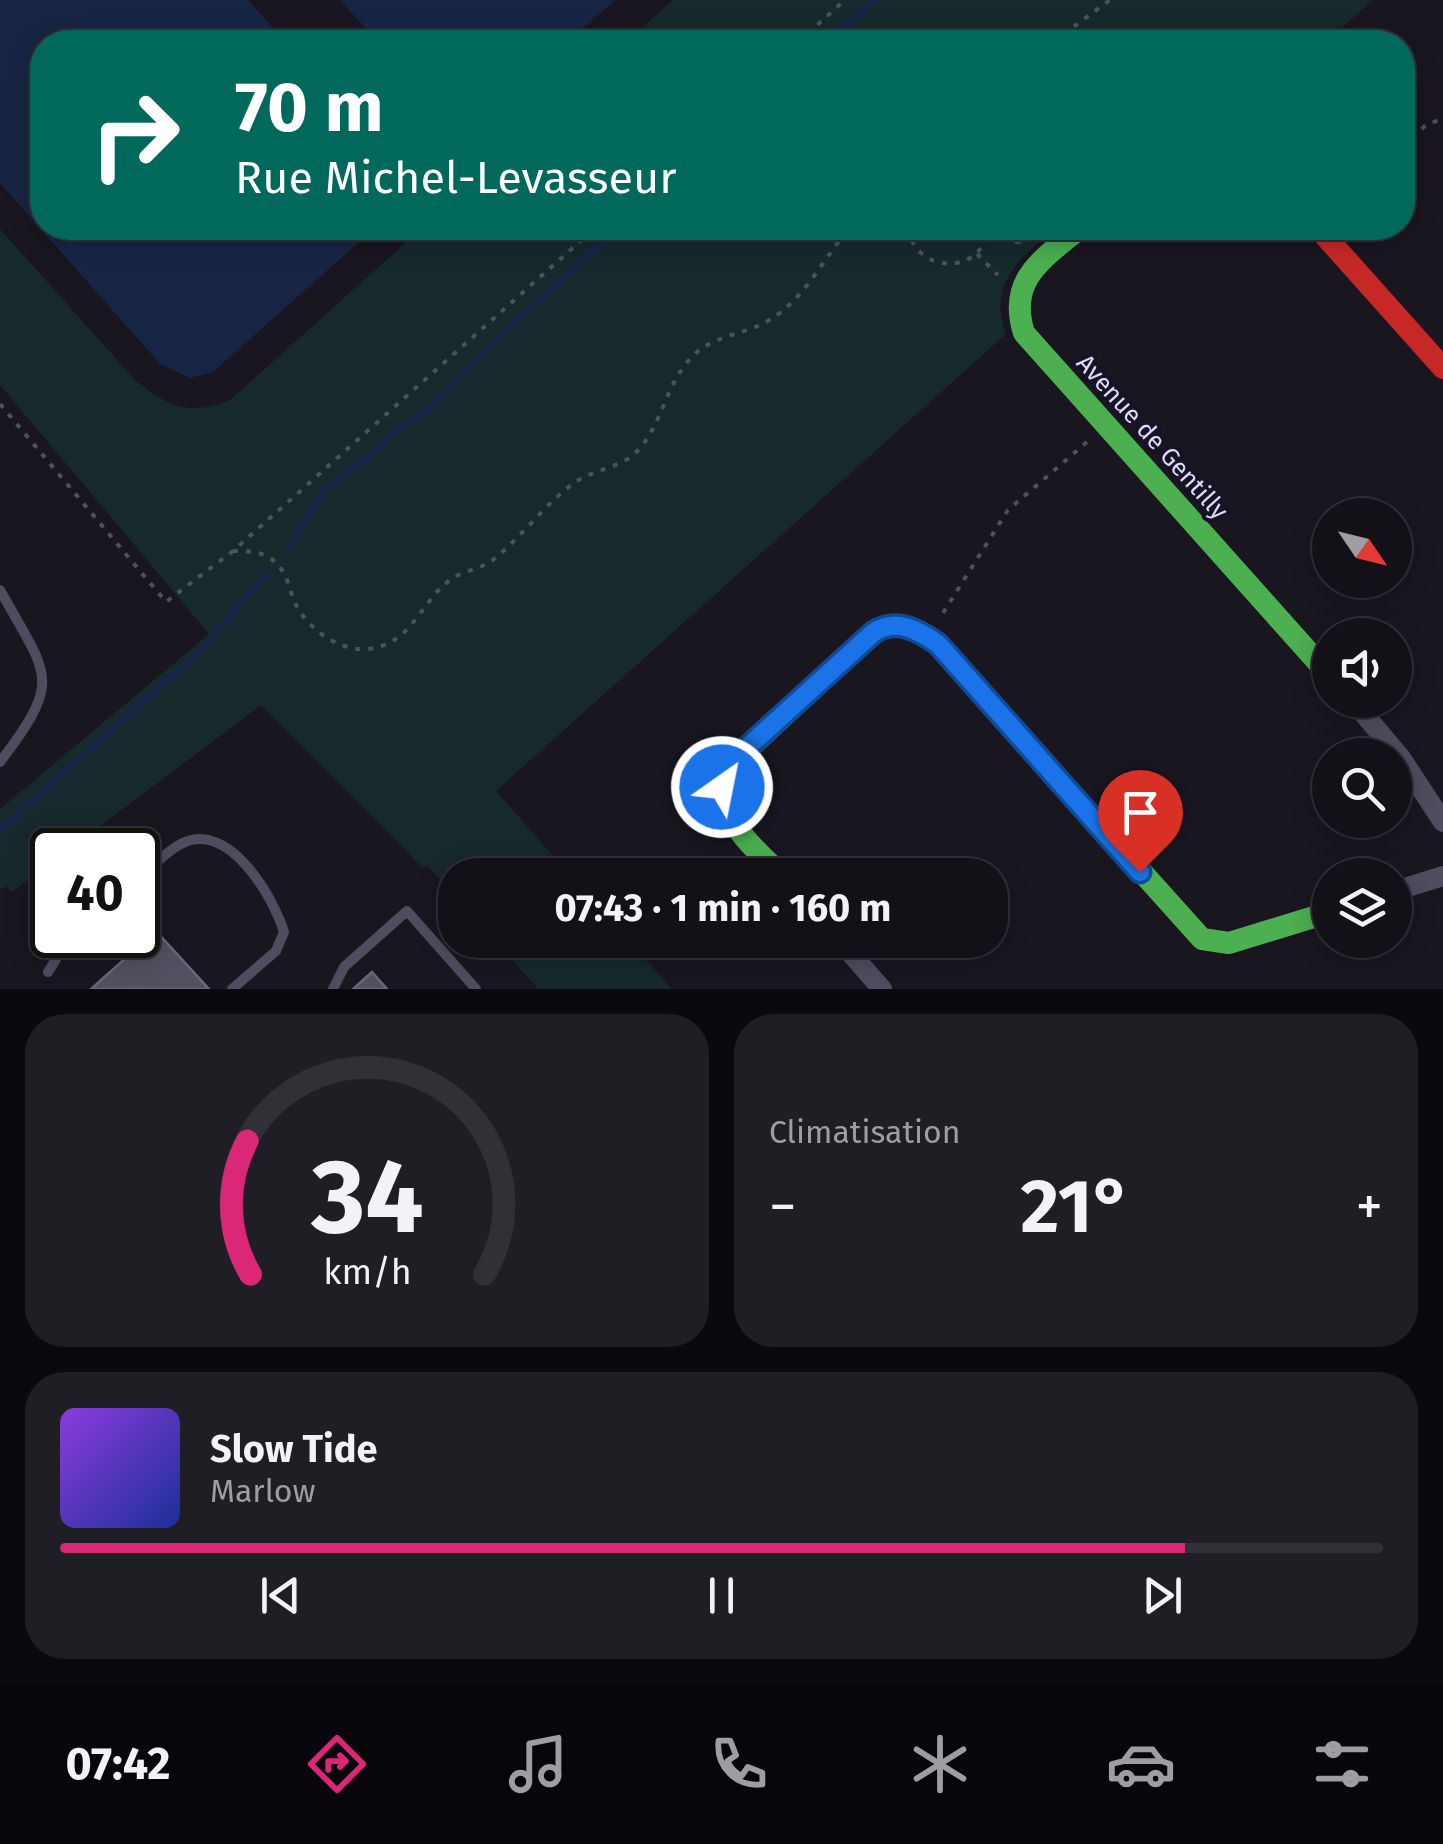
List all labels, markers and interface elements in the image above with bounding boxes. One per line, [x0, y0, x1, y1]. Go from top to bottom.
text: 70 m [235, 66, 384, 150]
icon: right [70, 70, 200, 200]
text: Rue Michel-Levasseur [235, 151, 677, 205]
street label: Avenue de Gentilly [1070, 348, 1234, 526]
north arrow [1312, 498, 1412, 598]
map controls [1312, 498, 1412, 958]
button: sound [1312, 618, 1412, 718]
position arrow [670, 735, 774, 839]
button: search [1312, 738, 1412, 838]
pin [1098, 770, 1183, 873]
icon: arrive [1113, 785, 1168, 840]
speed limit sign: 40 [30, 828, 160, 958]
button: layers [1312, 858, 1412, 958]
text: 07:43 · 1 min · 160 m [555, 885, 891, 931]
text: Climatisation [769, 1113, 960, 1151]
text: 34 [310, 1135, 423, 1260]
text: 21° [1021, 1162, 1132, 1252]
text: − [769, 1174, 797, 1240]
text: + [1356, 1174, 1383, 1240]
text: km/h [323, 1251, 411, 1293]
text: Slow Tide [210, 1426, 378, 1472]
text: Marlow [210, 1472, 316, 1510]
icon: previous [253, 1568, 308, 1623]
icon: pause [694, 1568, 749, 1623]
icon: next [1135, 1568, 1190, 1623]
icon: directions [302, 1729, 372, 1799]
icon: music [503, 1729, 573, 1799]
icon: phone [704, 1729, 774, 1799]
icon: climate [905, 1729, 975, 1799]
icon: car [1106, 1729, 1176, 1799]
icon: filters [1307, 1729, 1377, 1799]
text: 07:42 [66, 1737, 170, 1791]

